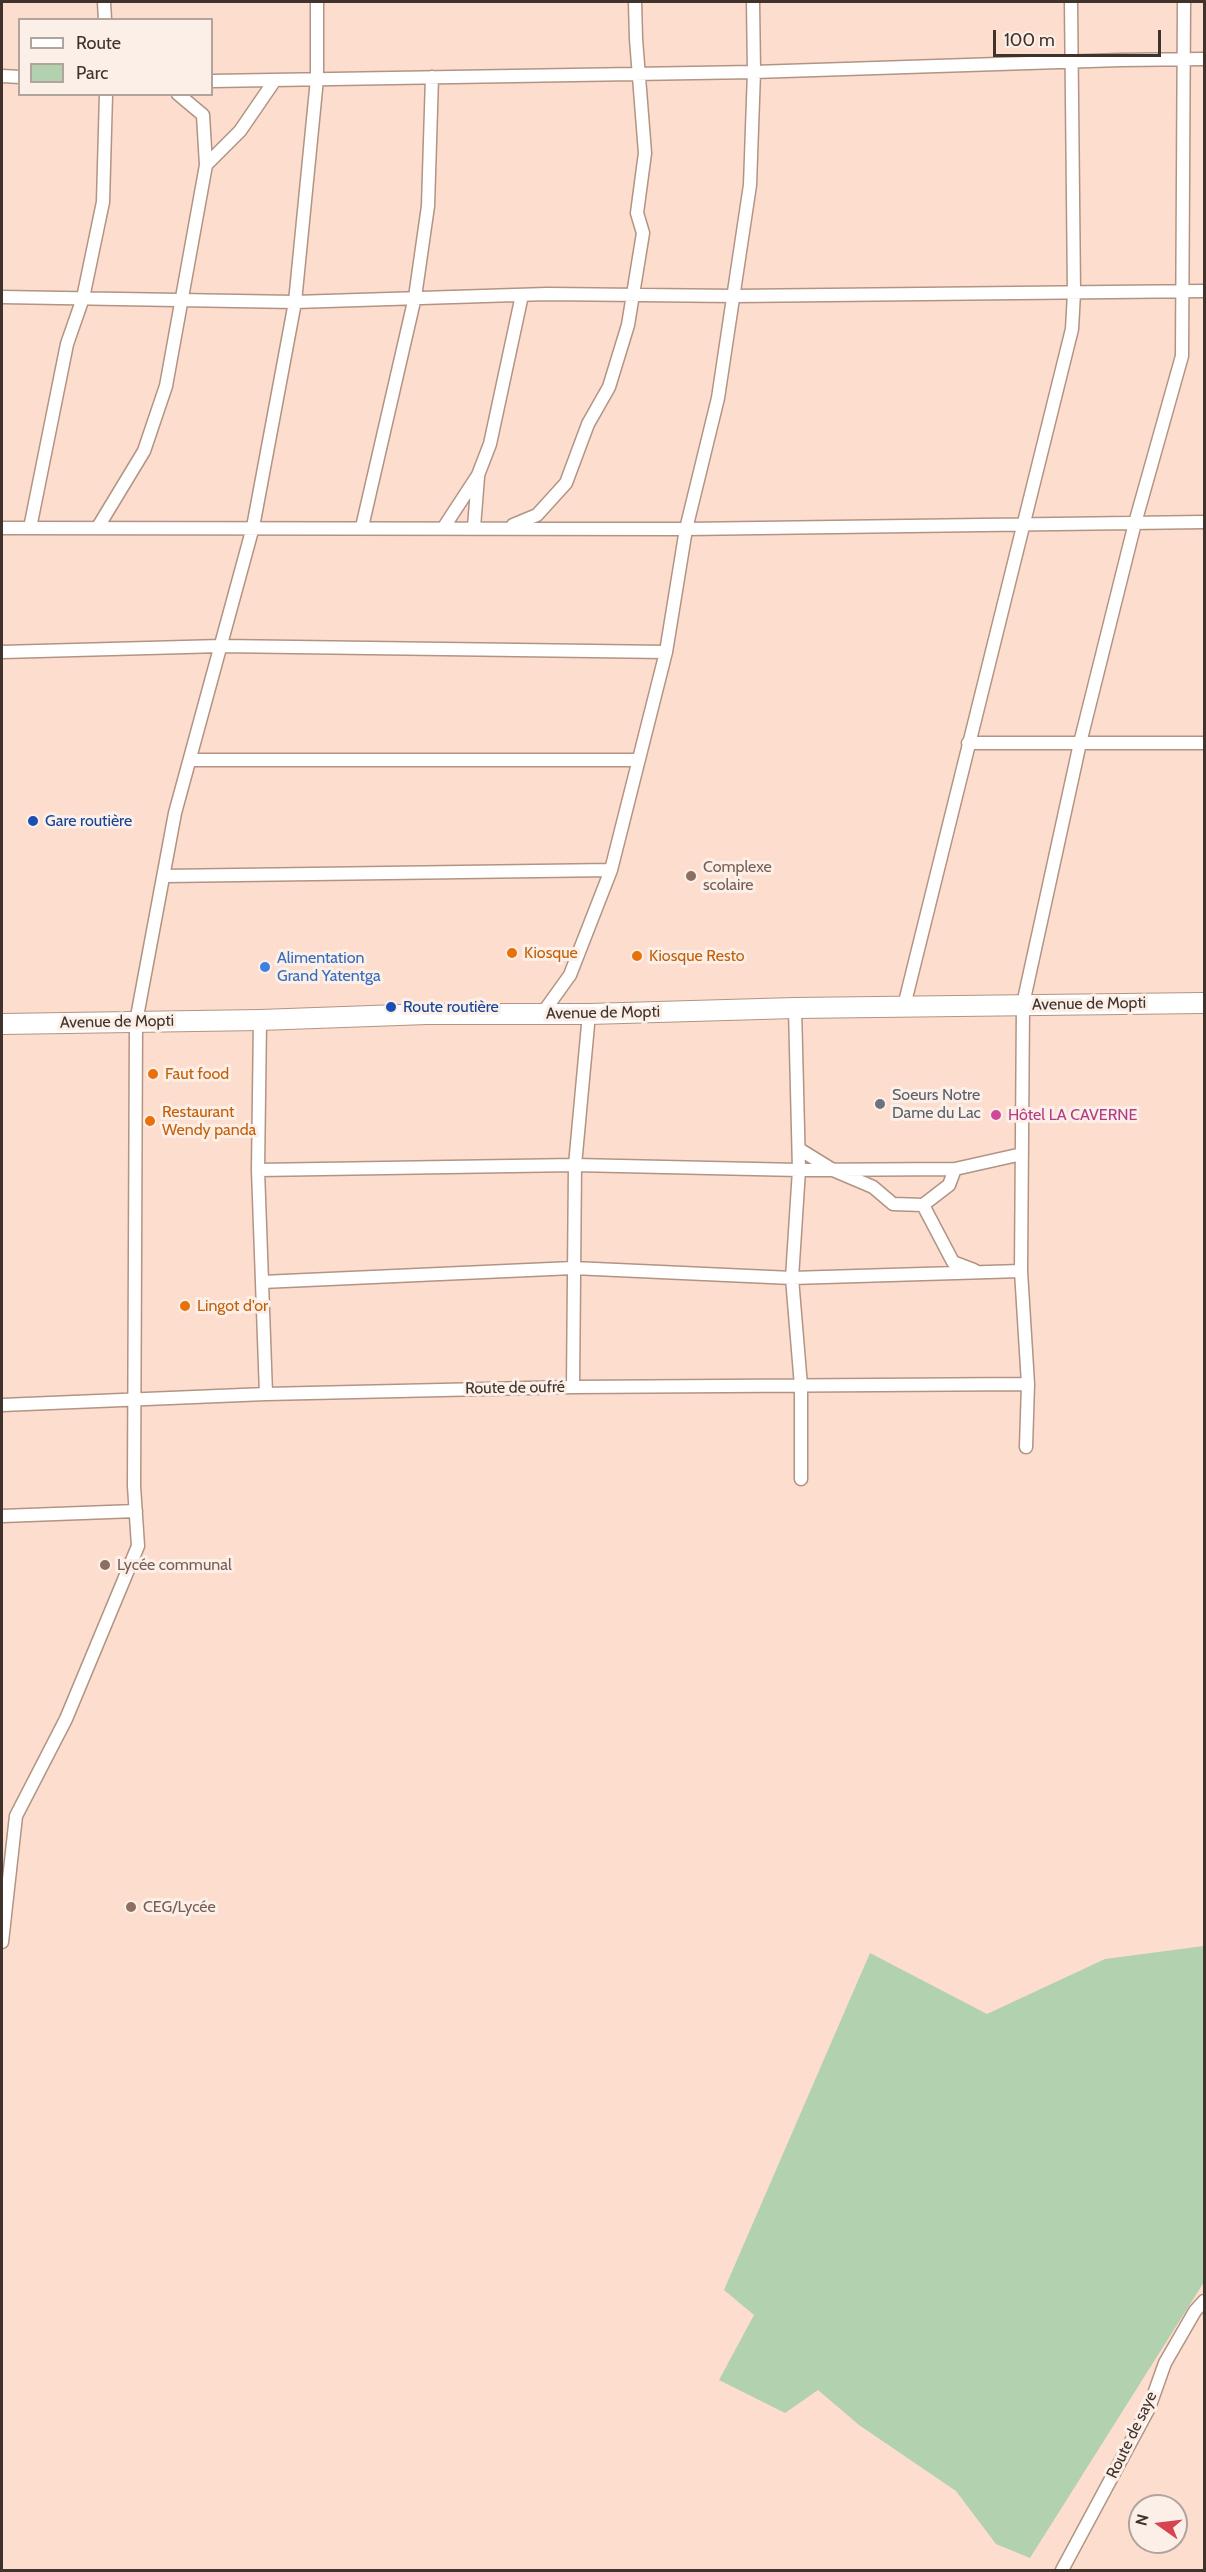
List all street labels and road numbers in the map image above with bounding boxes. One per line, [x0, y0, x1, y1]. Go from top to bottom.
street label: Avenue de Mopti [1032, 993, 1146, 1015]
street label: Avenue de Mopti [546, 1002, 660, 1024]
street label: Avenue de Mopti [60, 1011, 174, 1033]
street label: Route de oufré [465, 1378, 565, 1398]
street label: Route de saye [1103, 2388, 1161, 2482]

